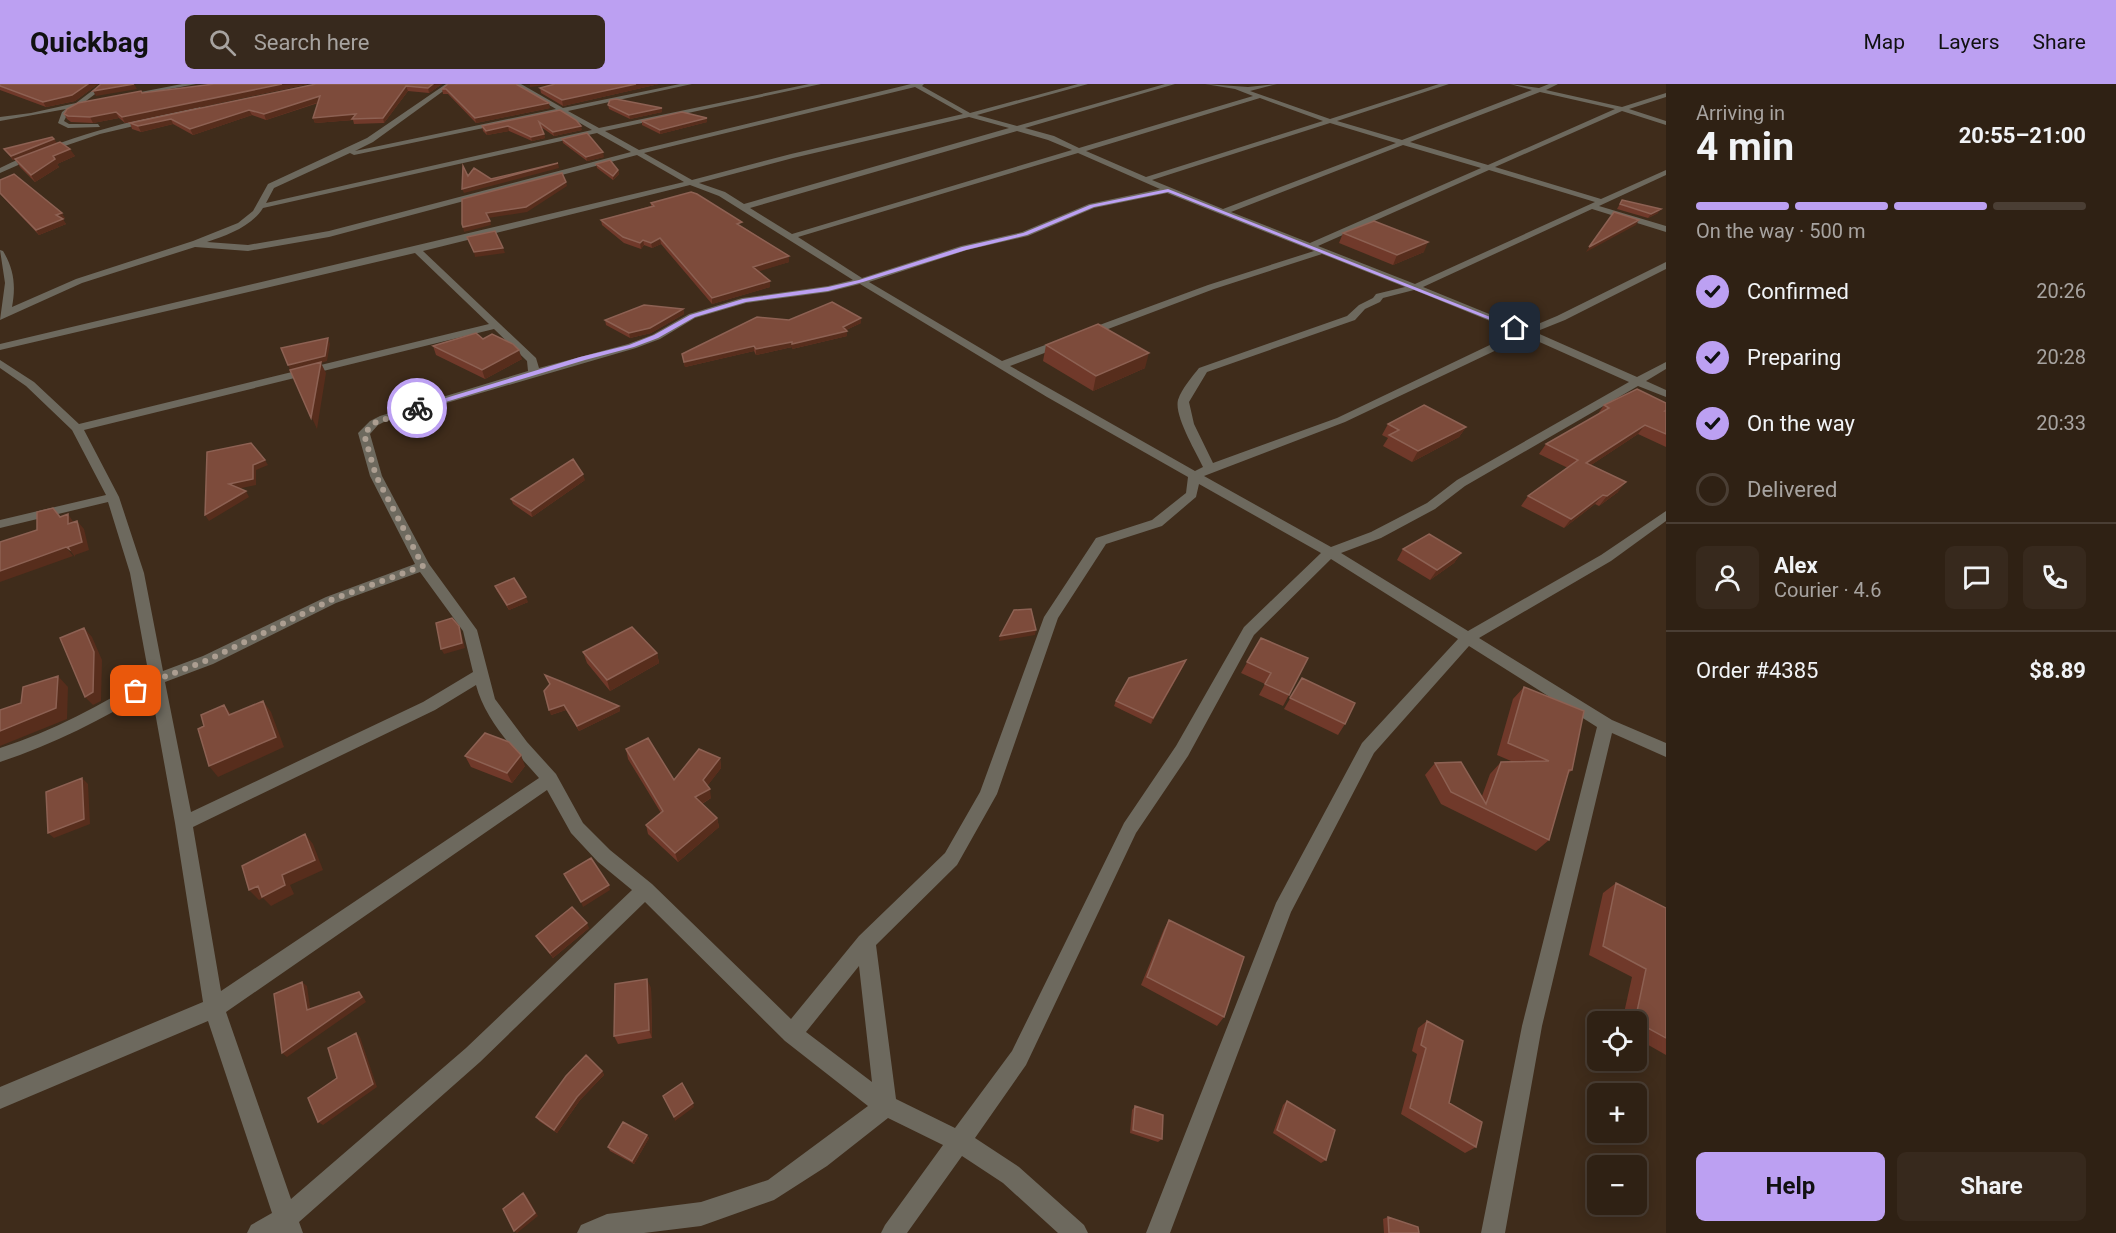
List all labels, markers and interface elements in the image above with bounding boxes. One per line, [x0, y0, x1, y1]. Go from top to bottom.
search box [185, 15, 605, 69]
text: Quickbag [30, 26, 149, 59]
icon: search [206, 26, 239, 59]
text: Search here [254, 30, 369, 55]
text: Map [1863, 30, 1905, 54]
text: Layers [1938, 30, 1999, 54]
text: Share [2032, 30, 2086, 54]
text: Arriving in [1696, 101, 1785, 125]
text: 20:55–21:00 [1959, 123, 2086, 148]
text: 4 min [1696, 124, 1794, 170]
text: On the way · 500 m [1696, 219, 1865, 243]
icon: check [1696, 275, 1729, 308]
text: Confirmed [1747, 279, 1849, 304]
text: 20:26 [2036, 279, 2086, 303]
pin [1489, 302, 1540, 353]
icon: home [1498, 311, 1531, 344]
icon: check [1696, 341, 1729, 374]
text: Preparing [1747, 345, 1841, 370]
text: 20:28 [2036, 345, 2086, 369]
courier [387, 378, 447, 438]
icon: bike [401, 392, 434, 425]
icon: check [1696, 407, 1729, 440]
text: On the way [1747, 411, 1855, 436]
text: 20:33 [2036, 411, 2086, 435]
text: Delivered [1747, 477, 1837, 502]
button: person [1696, 546, 1759, 609]
button: chat [1945, 546, 2008, 609]
button: phone [2023, 546, 2086, 609]
text: Alex [1774, 553, 1818, 578]
text: Courier · 4.6 [1774, 578, 1881, 602]
text: Order #4385 [1696, 658, 1818, 683]
text: $8.89 [2029, 658, 2086, 683]
pin [110, 665, 161, 716]
icon: bag [119, 674, 152, 707]
map controls [1587, 1011, 1647, 1215]
button: locate [1587, 1011, 1647, 1071]
button: + [1587, 1083, 1647, 1143]
button: Help [1696, 1152, 1885, 1221]
button: Share [1897, 1152, 2086, 1221]
button: − [1587, 1155, 1647, 1215]

